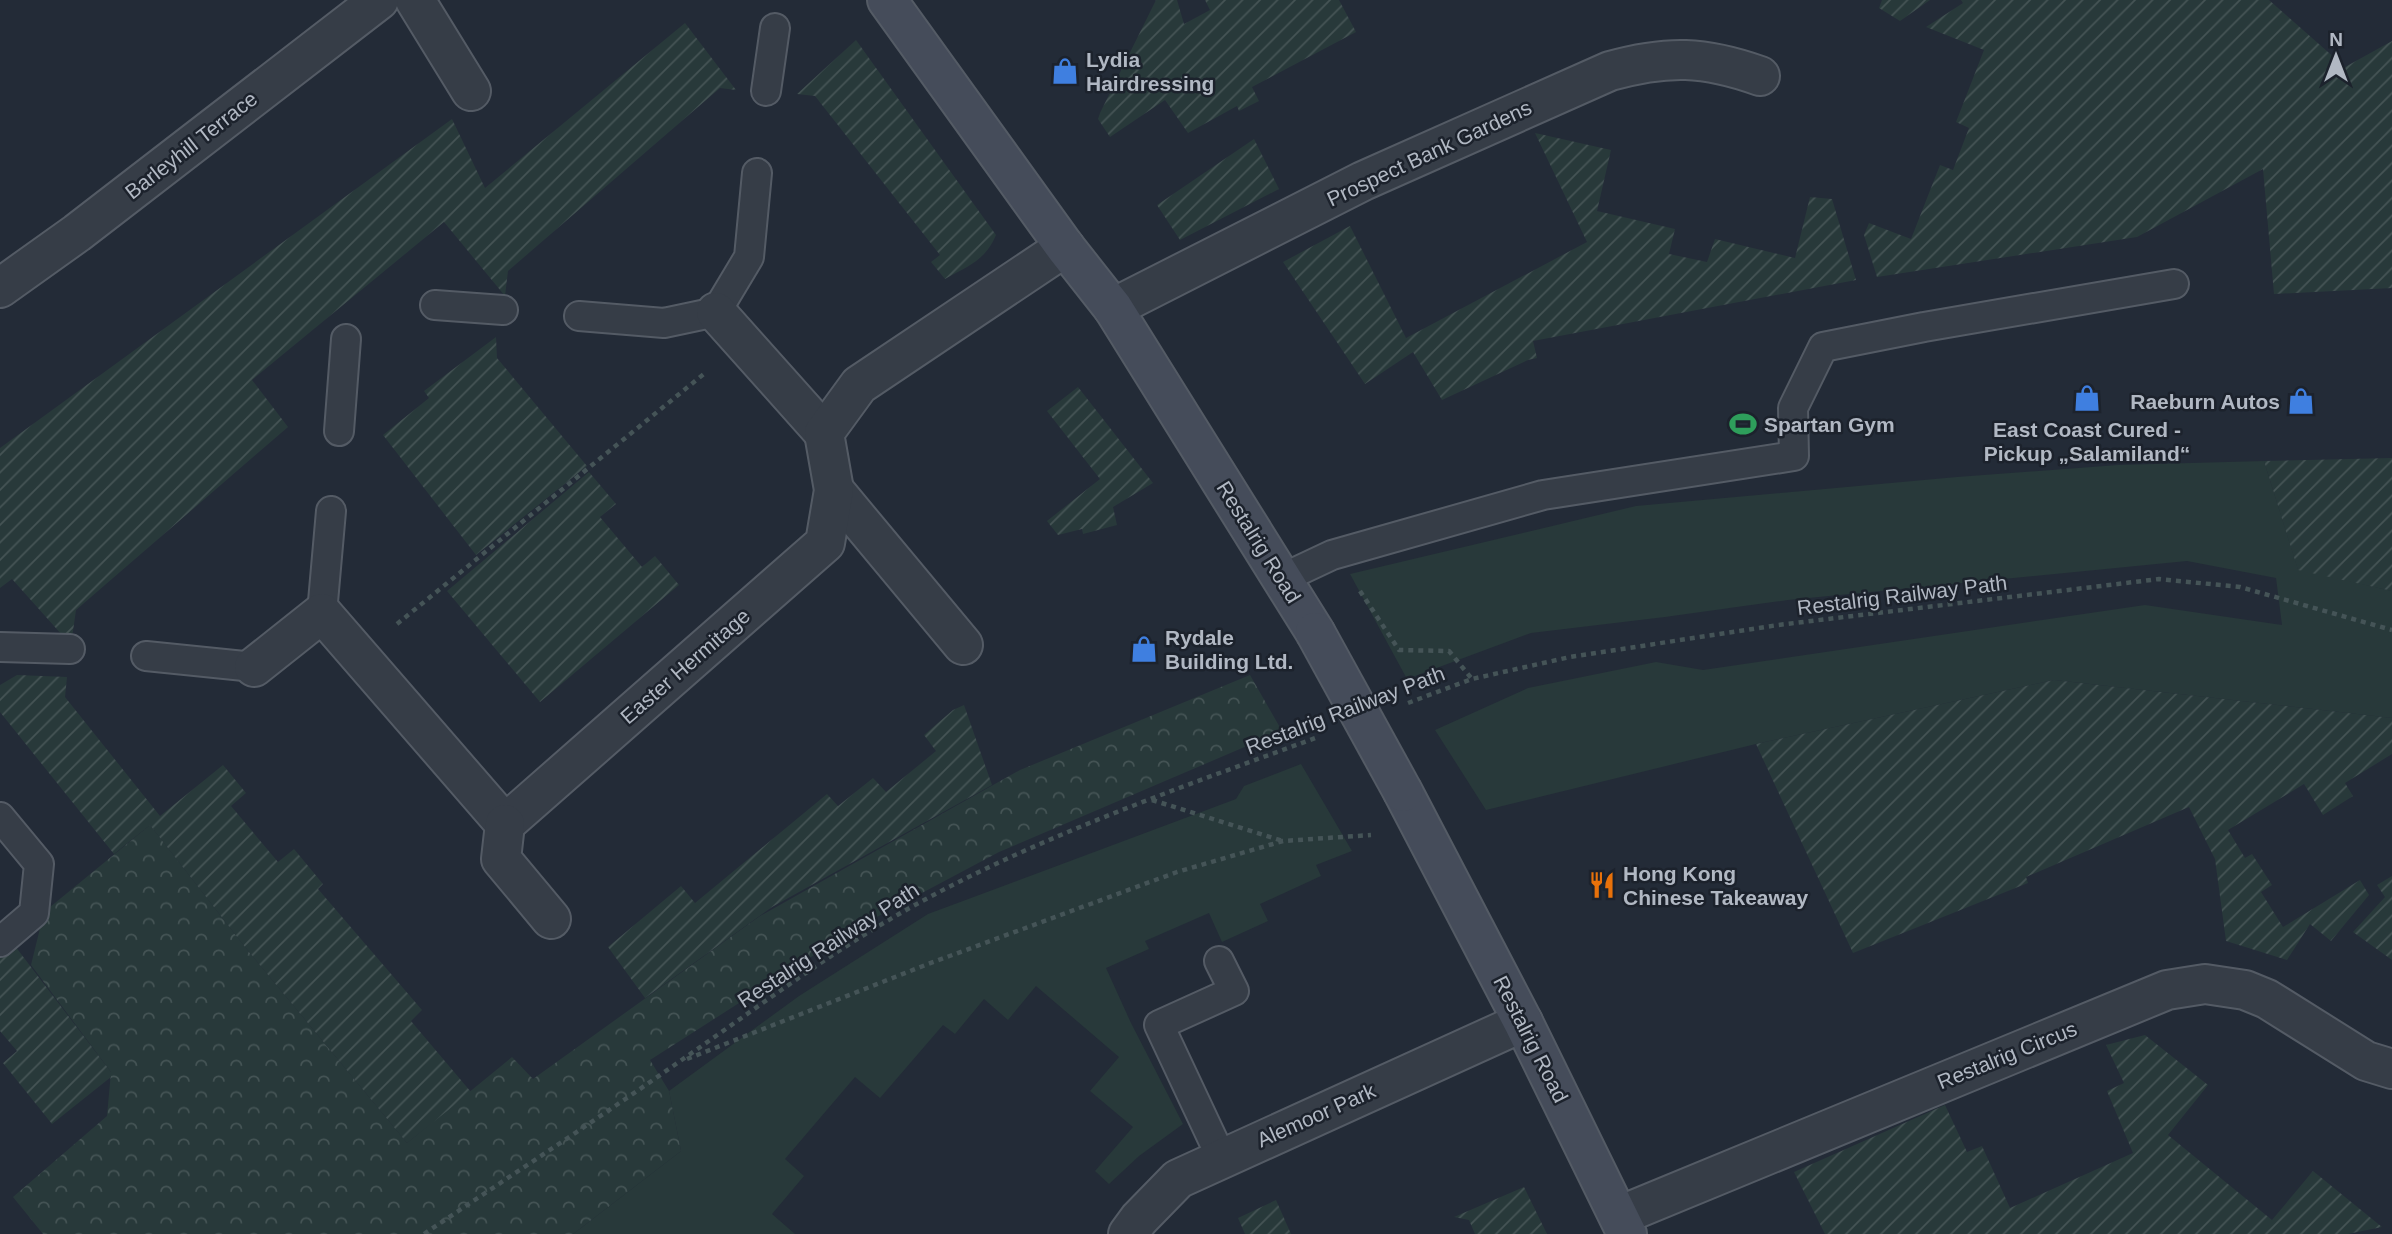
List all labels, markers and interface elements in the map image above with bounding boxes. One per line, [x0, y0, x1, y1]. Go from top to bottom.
north arrow [2301, 21, 2371, 91]
text: N [2329, 29, 2343, 50]
place label: Lydia Hairdressing [1086, 48, 1214, 95]
shop icon: Lydia Hairdressing [1050, 56, 1080, 86]
street label: Barleyhill Terrace [121, 86, 261, 204]
street label: Prospect Bank Gardens [1323, 95, 1535, 211]
shop icon: East Coast Cured - Pickup „Salamiland“ [2072, 383, 2102, 413]
shop icon: Raeburn Autos [2286, 386, 2316, 416]
place label: Raeburn Autos [2130, 390, 2280, 413]
sports icon: Spartan Gym [1728, 409, 1758, 439]
place label: Spartan Gym [1764, 413, 1895, 436]
place label: East Coast Cured - Pickup „Salamiland“ [1984, 418, 2190, 465]
street label: Restalrig Road [1212, 477, 1306, 607]
street label: Restalrig Railway Path [1796, 571, 2008, 619]
street label: Easter Hermitage [616, 604, 754, 728]
place label: Rydale Building Ltd. [1165, 626, 1293, 673]
shop icon: Rydale Building Ltd. [1129, 634, 1159, 664]
street label: Restalrig Railway Path [1242, 661, 1448, 759]
place label: Hong Kong Chinese Takeaway [1623, 862, 1809, 909]
restaurant icon: Hong Kong Chinese Takeaway [1587, 870, 1617, 900]
street label: Restalrig Railway Path [733, 878, 923, 1012]
street label: Restalrig Road [1489, 972, 1573, 1106]
street label: Restalrig Circus [1934, 1017, 2080, 1093]
street label: Alemoor Park [1253, 1078, 1379, 1151]

